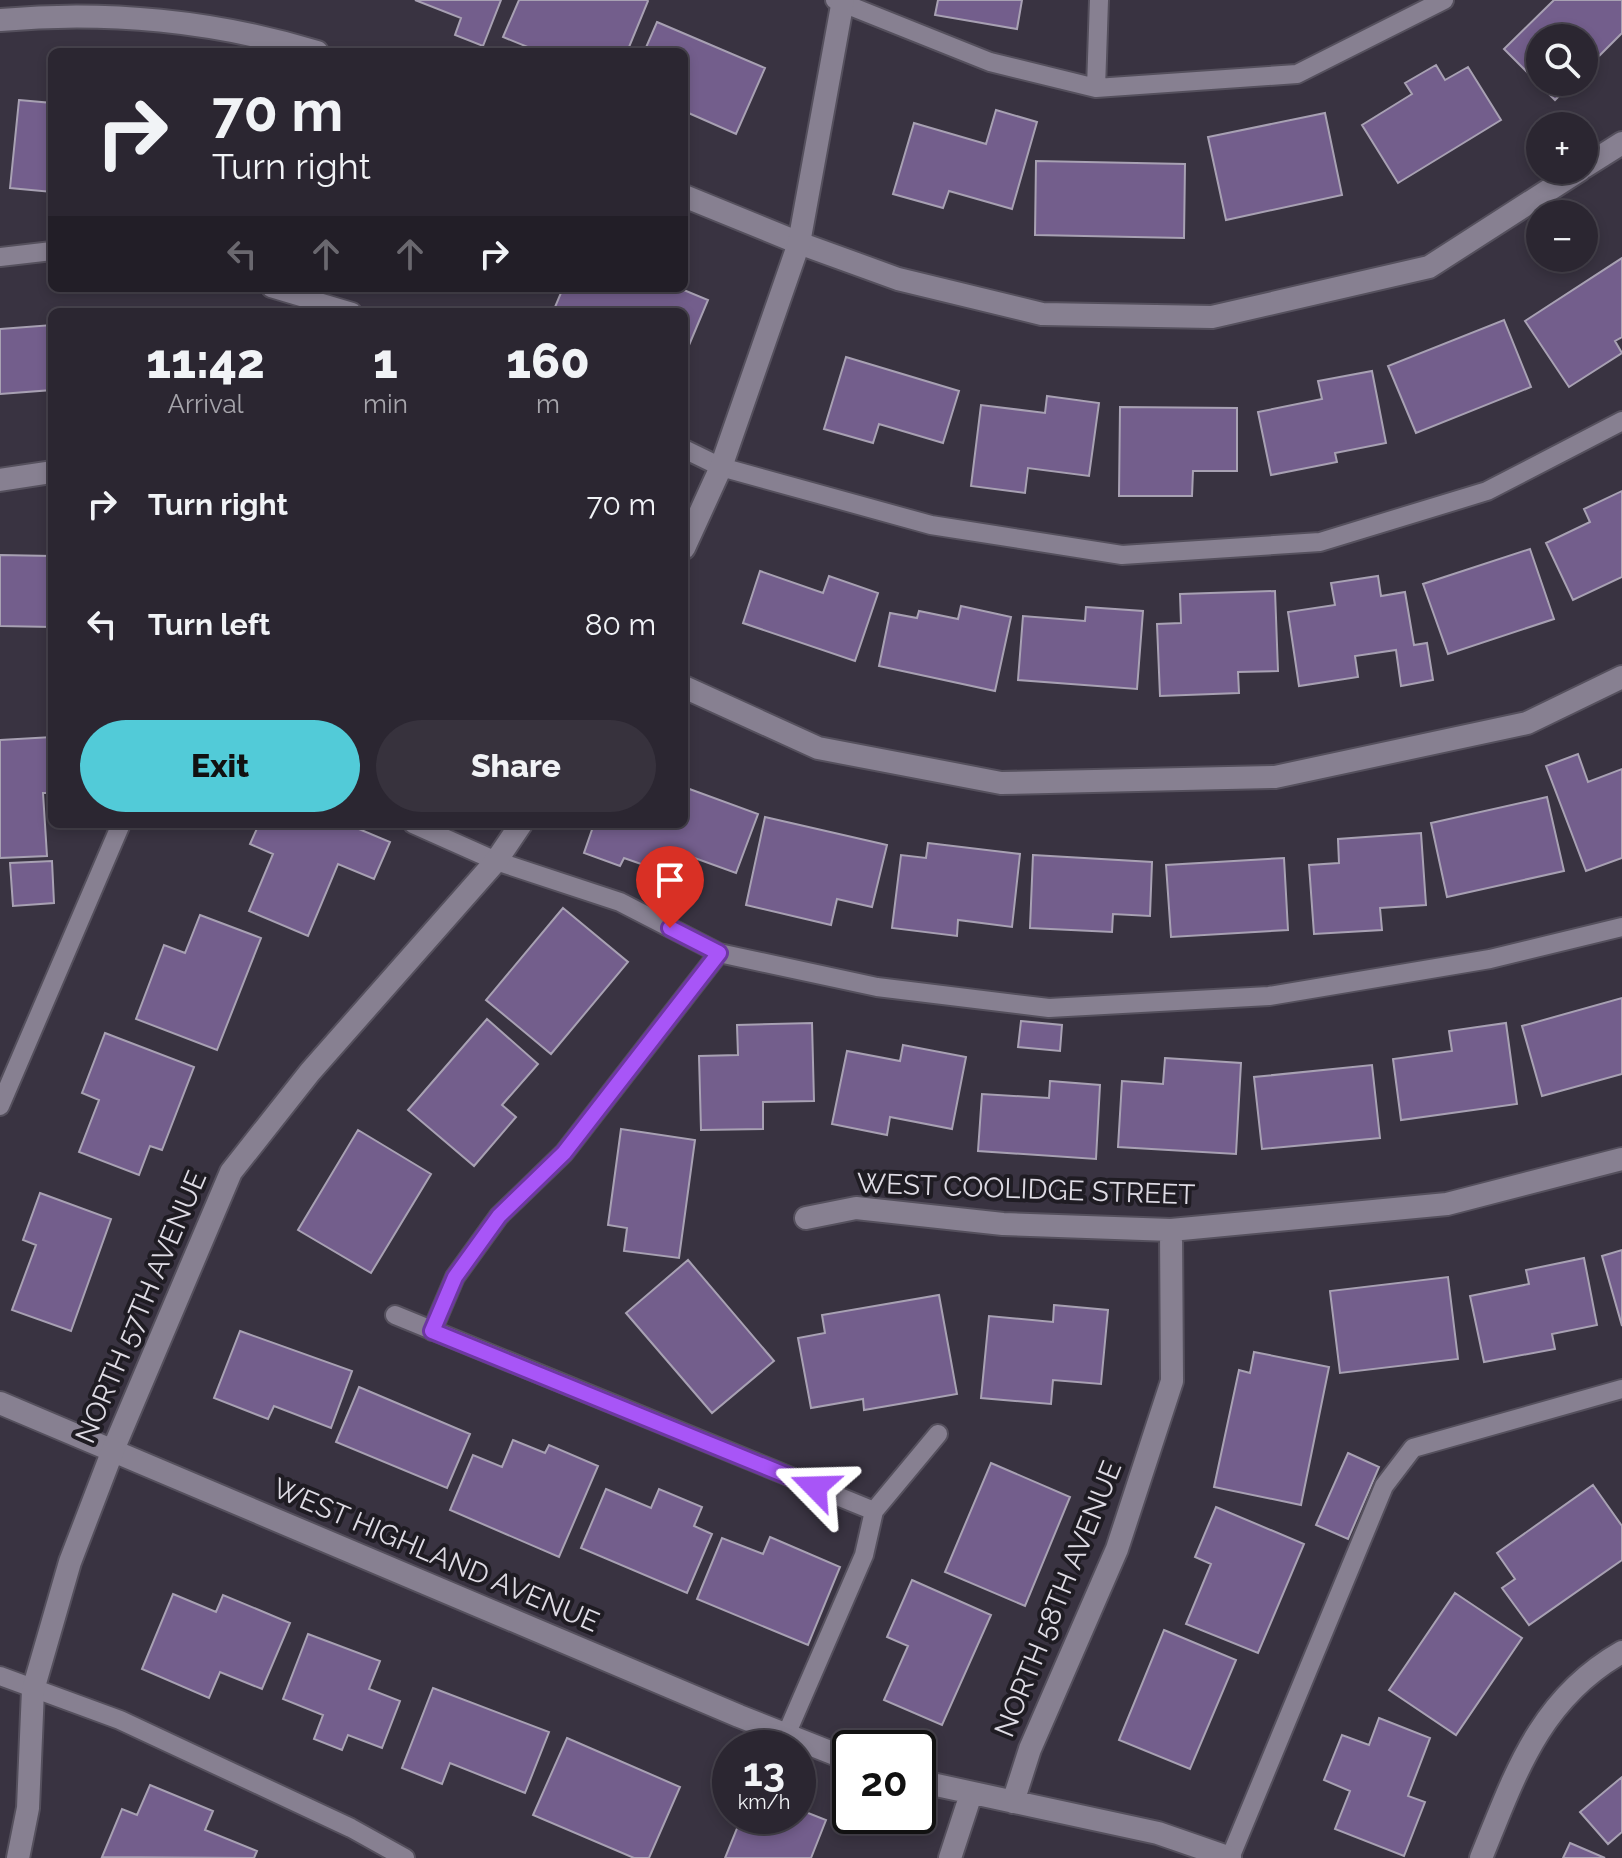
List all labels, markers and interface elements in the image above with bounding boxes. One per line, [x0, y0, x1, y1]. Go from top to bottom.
map controls [1526, 24, 1598, 272]
button: search [1526, 24, 1598, 96]
text: 70 m [212, 78, 343, 144]
icon: right [80, 80, 184, 184]
button: + [1526, 112, 1598, 184]
text: Turn right [212, 145, 371, 187]
button: − [1526, 200, 1598, 272]
icon: left [220, 232, 264, 276]
icon: ahead [304, 232, 348, 276]
icon: ahead [388, 232, 432, 276]
icon: right [472, 232, 516, 276]
text: 11:42 [146, 333, 265, 389]
text: 1 [373, 333, 398, 389]
text: 160 [506, 333, 590, 389]
text: Arrival [167, 389, 244, 419]
text: min [363, 389, 408, 419]
text: m [536, 389, 560, 419]
icon: right [80, 482, 124, 526]
text: Turn right [148, 487, 288, 522]
text: 70 m [586, 487, 656, 522]
icon: left [80, 602, 124, 646]
text: Turn left [148, 607, 270, 642]
text: 80 m [585, 607, 656, 642]
button: Exit [80, 720, 360, 812]
button: Share [376, 720, 656, 812]
pin [636, 846, 704, 928]
icon: arrive [648, 858, 692, 902]
street label: NORTH 57TH AVENUE [69, 1166, 213, 1448]
street label: WEST COOLIDGE STREET [856, 1167, 1196, 1211]
position arrow [773, 1445, 857, 1529]
street label: NORTH 58TH AVENUE [988, 1456, 1128, 1742]
street label: WEST HIGHLAND AVENUE [268, 1471, 604, 1639]
speed limit sign: 20 [832, 1730, 936, 1834]
text: 13 [743, 1748, 785, 1795]
text: km/h [738, 1790, 790, 1814]

